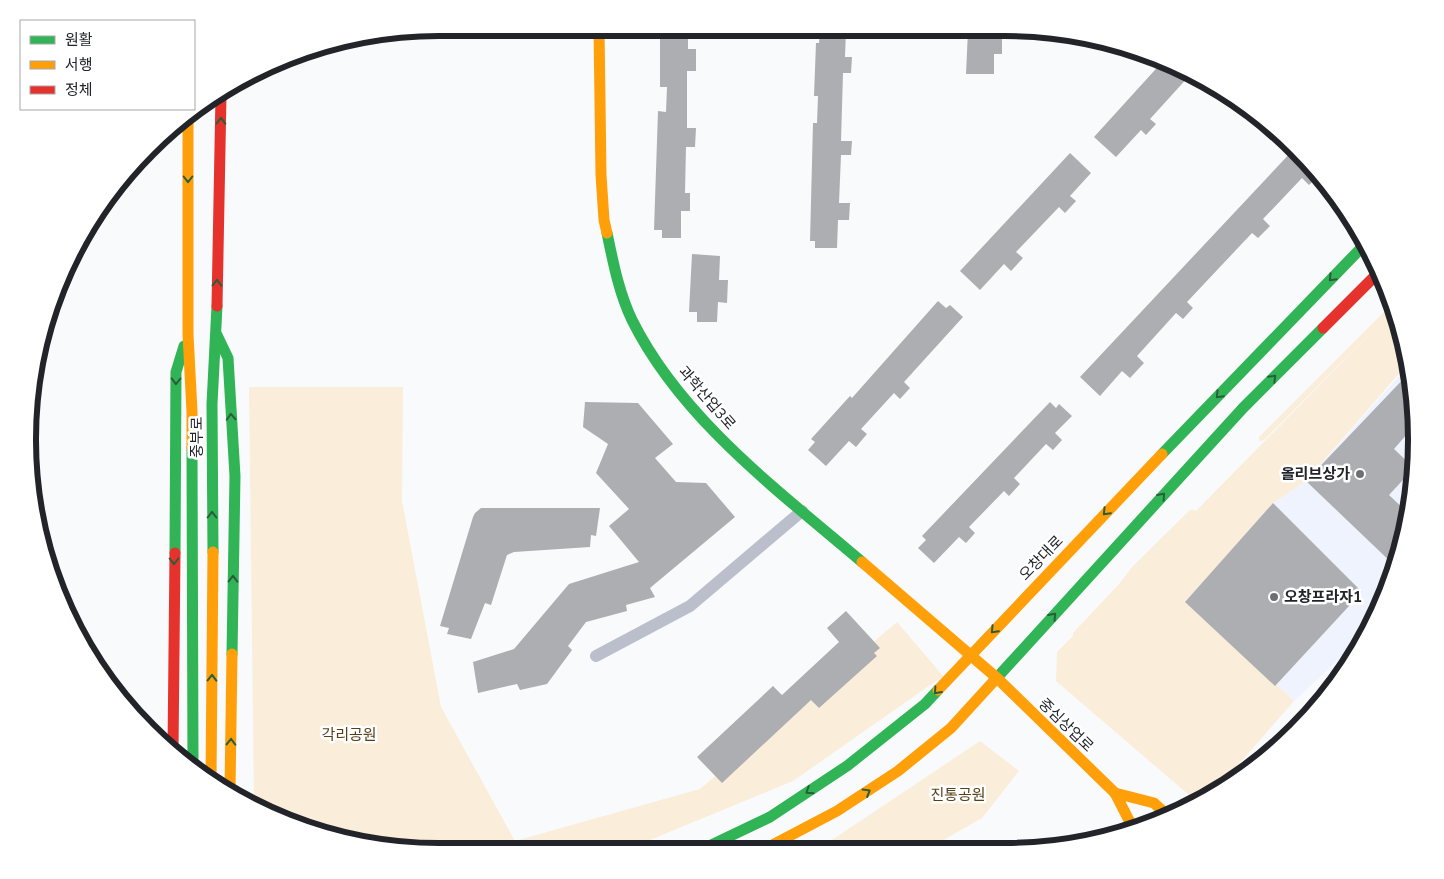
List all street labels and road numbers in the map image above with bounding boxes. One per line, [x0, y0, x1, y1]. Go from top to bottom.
street label: 과학산업3로 [674, 362, 740, 434]
street label: 중부로 [187, 416, 207, 458]
street label: 오창대로 [1015, 531, 1067, 585]
street label: 중심상업로 [1034, 694, 1098, 756]

